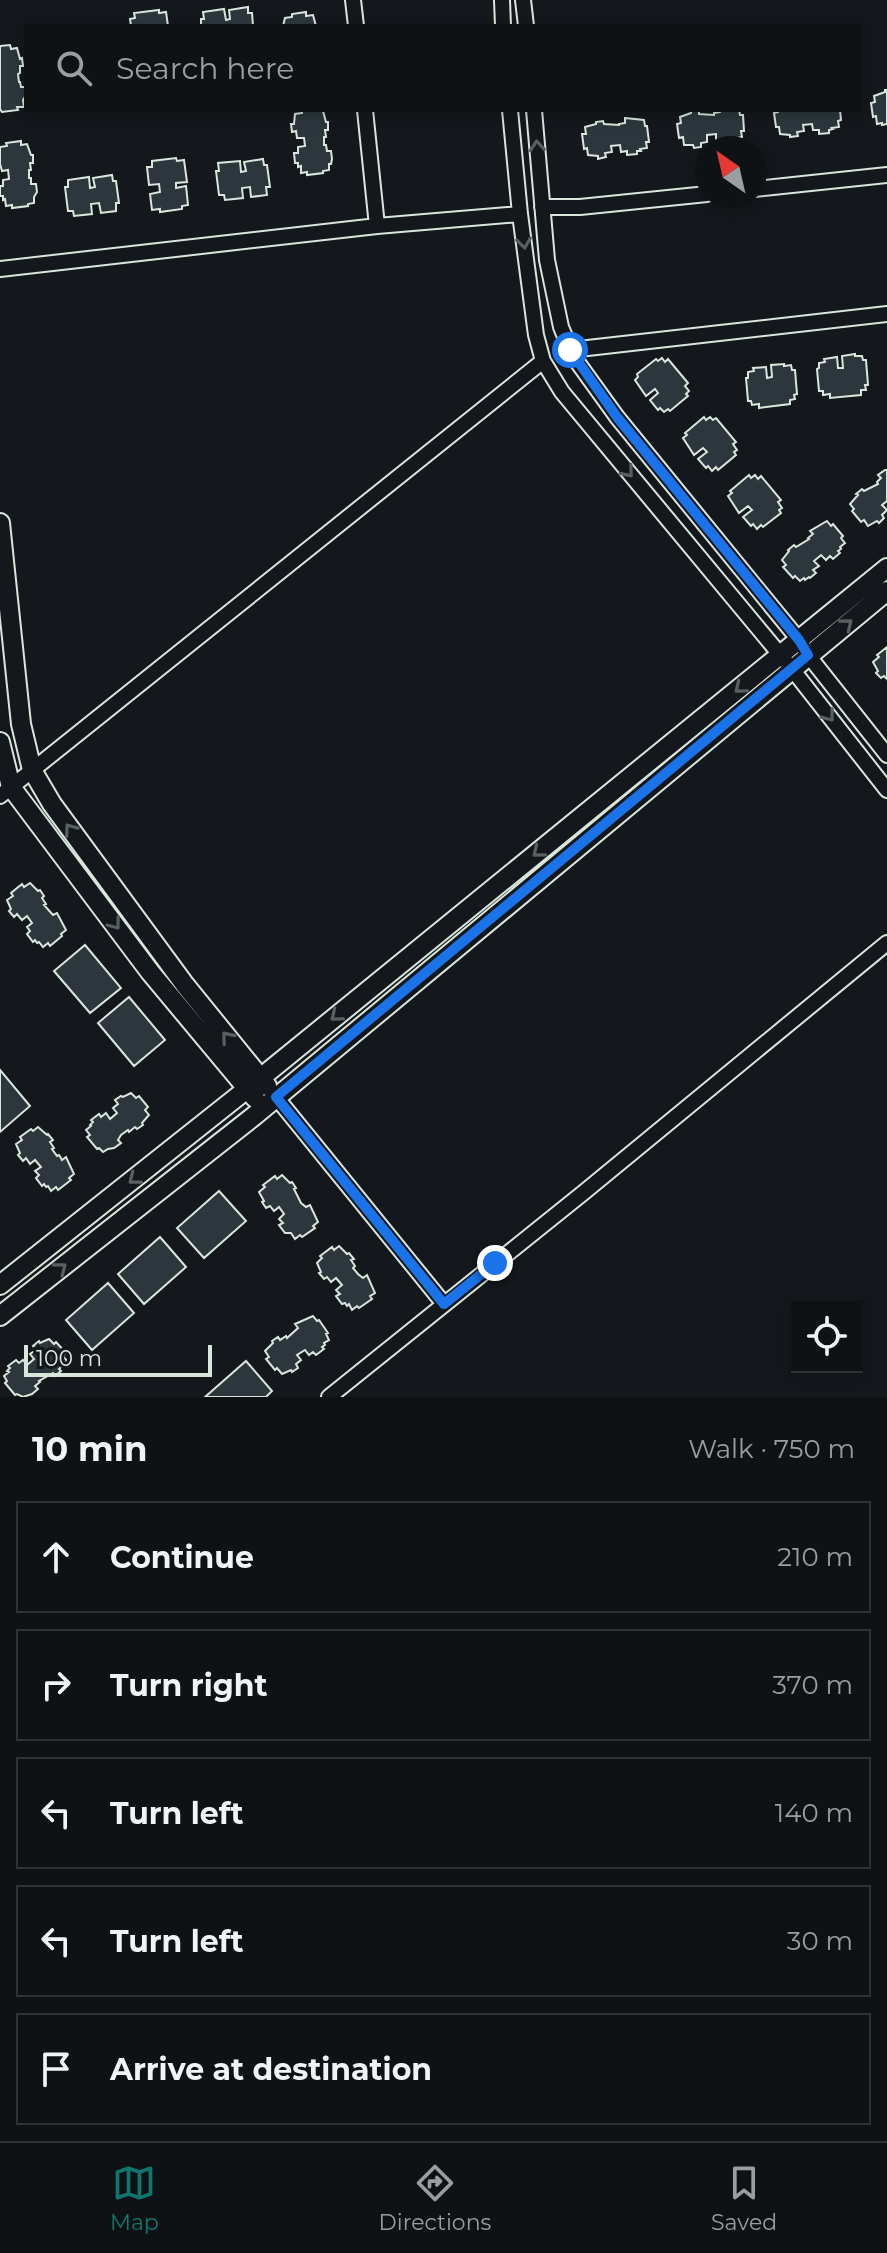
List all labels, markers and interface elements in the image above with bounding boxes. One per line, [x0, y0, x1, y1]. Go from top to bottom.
search box [24, 24, 863, 112]
icon: search [52, 46, 96, 90]
text: Search here [116, 50, 294, 87]
north arrow [695, 136, 767, 208]
one-way arrow [529, 139, 546, 152]
one-way arrow [515, 236, 532, 250]
route start [552, 332, 588, 368]
one-way arrow [618, 463, 633, 477]
one-way arrow [838, 619, 852, 634]
one-way arrow [734, 679, 749, 693]
one-way arrow [819, 707, 834, 721]
one-way arrow [66, 824, 80, 838]
one-way arrow [533, 842, 547, 857]
one-way arrow [105, 916, 119, 930]
one-way arrow [331, 1006, 346, 1021]
one-way arrow [222, 1031, 237, 1046]
one-way arrow [129, 1169, 143, 1184]
route end [477, 1245, 513, 1281]
one-way arrow [52, 1263, 66, 1278]
map controls [791, 1301, 863, 1373]
button: locate [791, 1301, 863, 1373]
scale bar [24, 1341, 212, 1377]
text: 100 m [36, 1345, 102, 1372]
text: 10 min [32, 1428, 147, 1470]
text: Walk · 750 m [688, 1433, 855, 1465]
icon: ahead [34, 1535, 78, 1579]
text: Continue [110, 1539, 254, 1576]
text: 210 m [777, 1541, 853, 1573]
icon: right [34, 1663, 78, 1707]
text: Turn right [110, 1667, 267, 1704]
text: 370 m [772, 1669, 853, 1701]
icon: left [34, 1791, 78, 1835]
text: Turn left [110, 1795, 243, 1832]
text: 140 m [775, 1797, 853, 1829]
icon: left [34, 1919, 78, 1963]
text: Turn left [110, 1923, 243, 1960]
text: 30 m [787, 1925, 853, 1957]
icon: arrive [34, 2047, 78, 2091]
text: Arrive at destination [110, 2051, 432, 2088]
tab: Map [110, 2161, 159, 2236]
tab: Directions [379, 2161, 491, 2236]
tab: Saved [711, 2161, 777, 2236]

